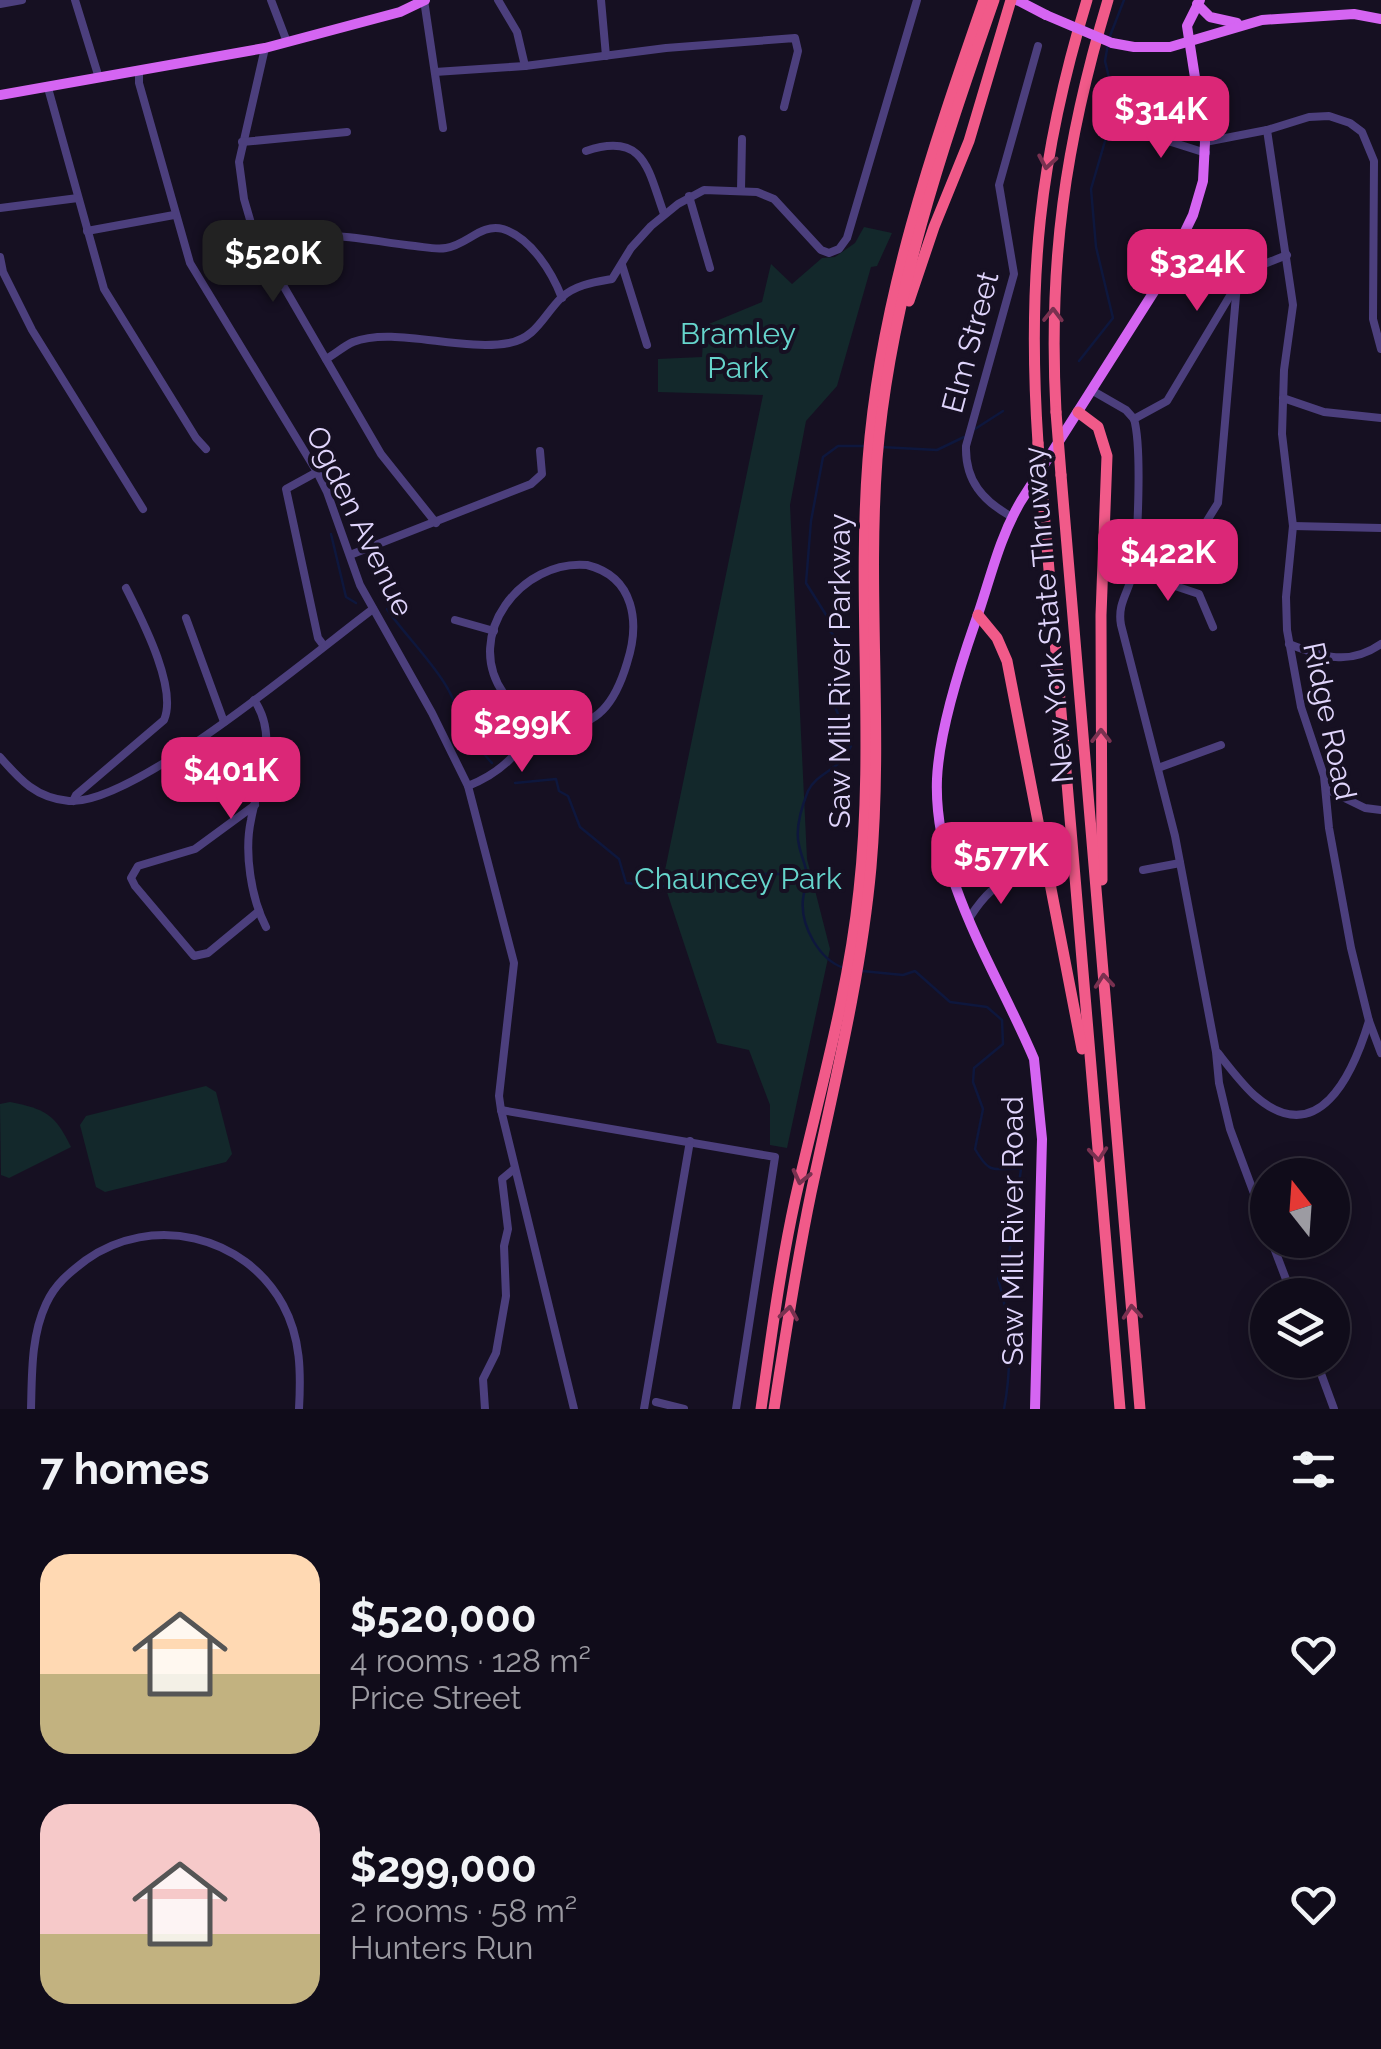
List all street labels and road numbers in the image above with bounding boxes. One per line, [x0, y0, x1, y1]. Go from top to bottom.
street label: Elm Street [934, 268, 1006, 416]
street label: Ogden Avenue [299, 420, 421, 622]
street label: New York State Thruway [1016, 445, 1080, 785]
street label: Saw Mill River Parkway [822, 513, 857, 829]
street label: Ridge Road [1296, 639, 1364, 803]
street label: Saw Mill River Road [995, 1096, 1030, 1366]

